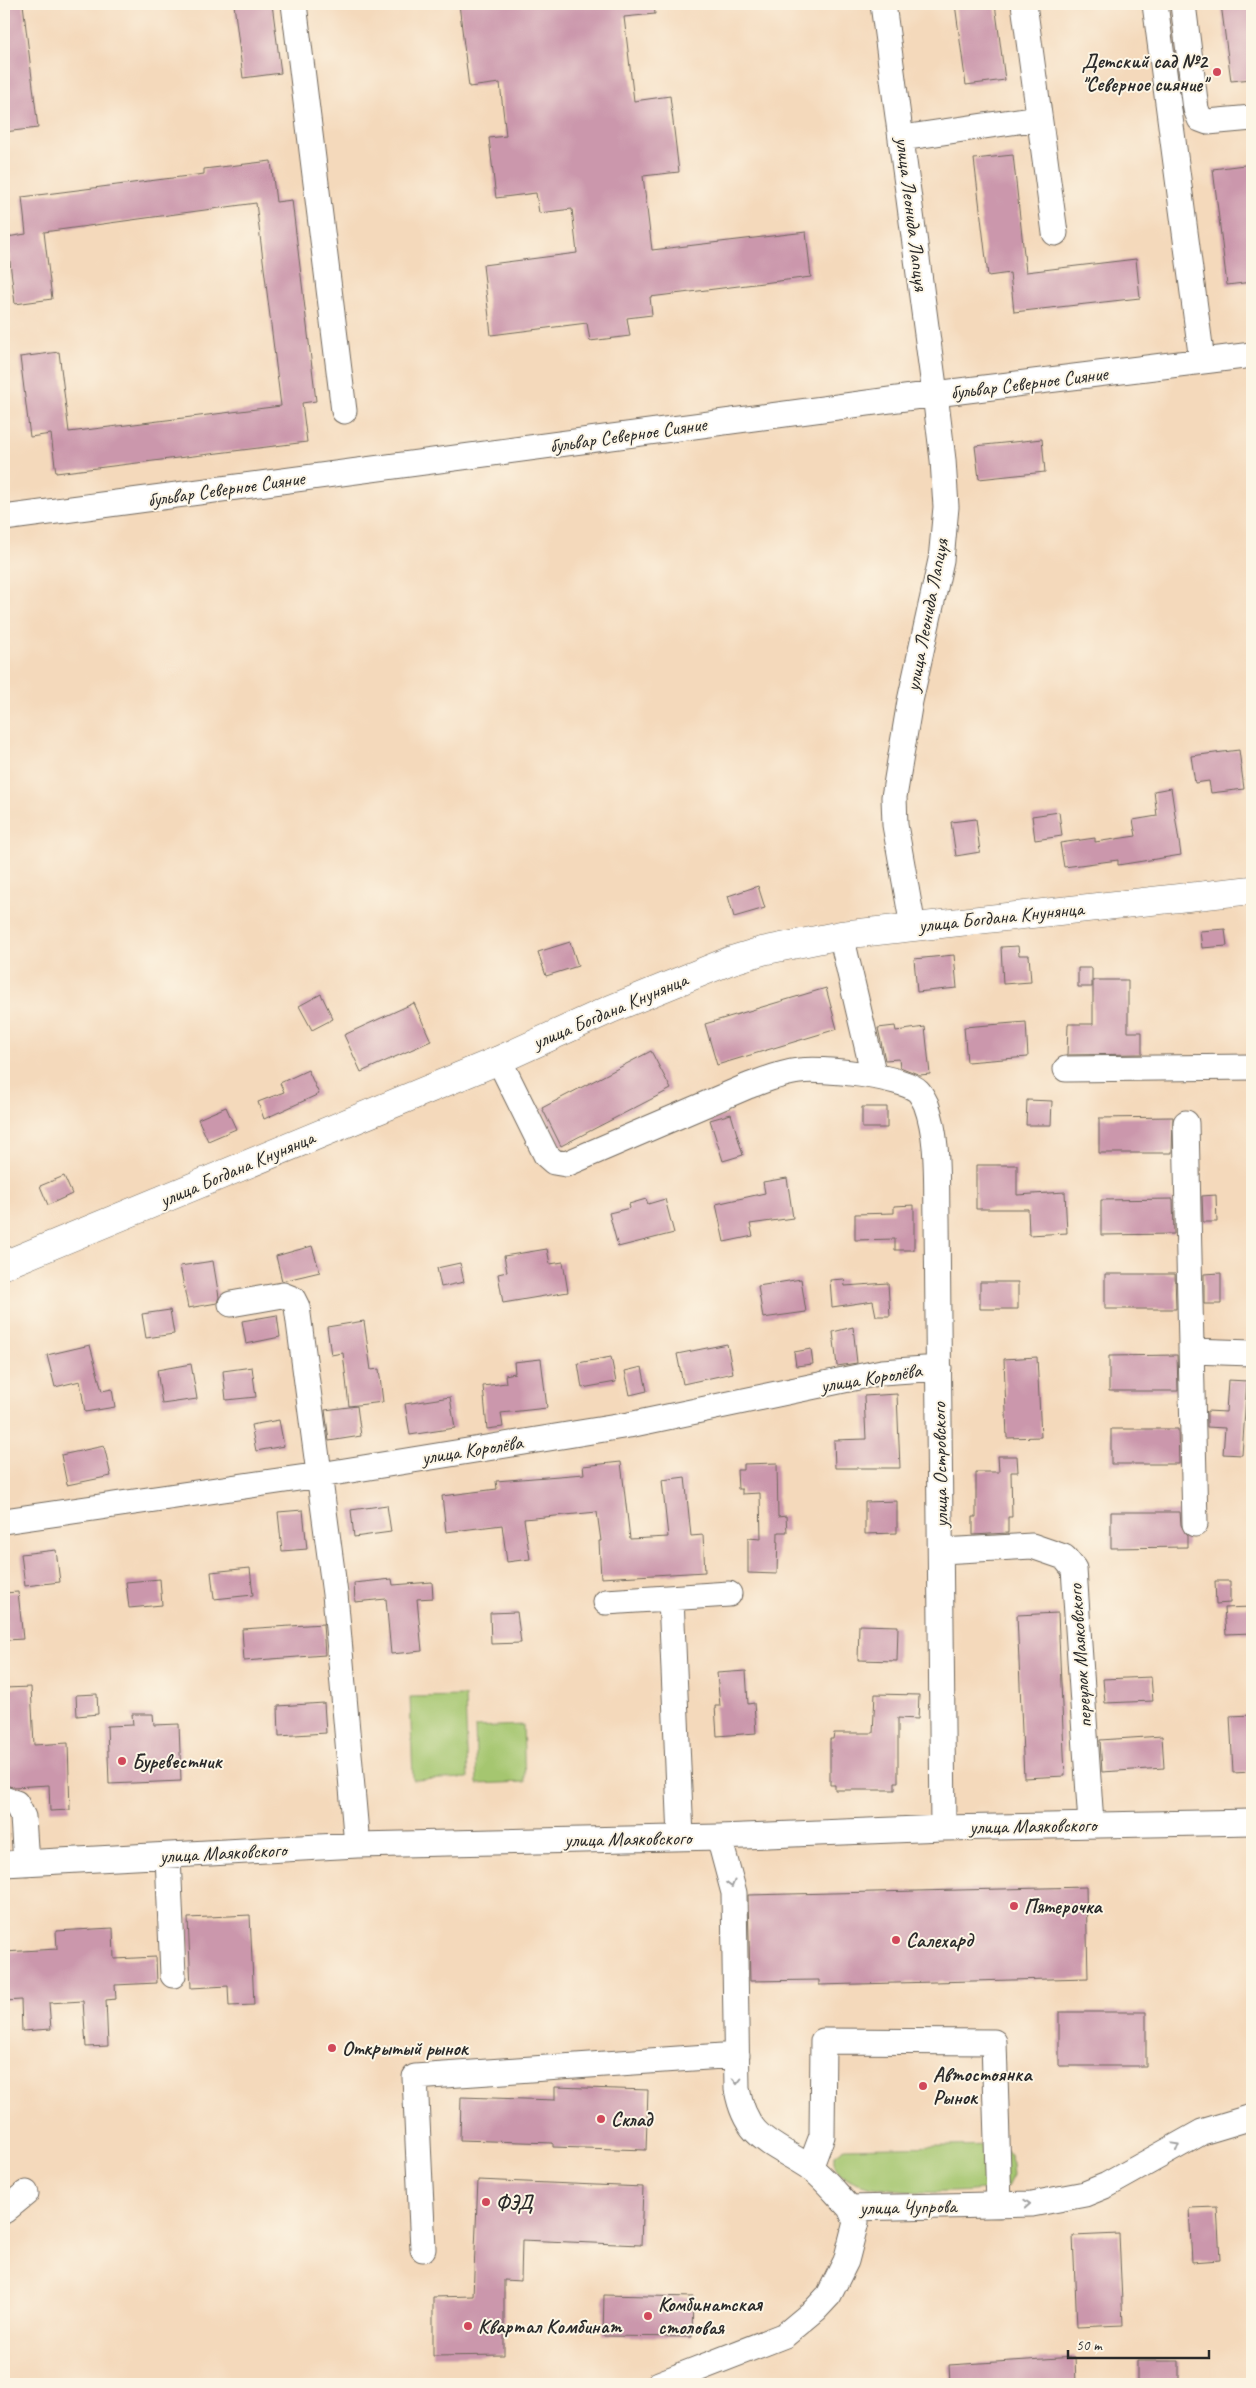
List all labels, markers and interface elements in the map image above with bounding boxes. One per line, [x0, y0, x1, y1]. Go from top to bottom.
place label: Детский сад №2 "Северное сияние" [1082, 49, 1211, 97]
marker: Детский сад №2 "Северное сияние" [1211, 66, 1223, 78]
street label: улица Леонида Лапцуя [890, 135, 934, 293]
street label: бульвар Северное Сияние [949, 361, 1110, 405]
street label: бульвар Северное Сияние [548, 411, 710, 458]
street label: бульвар Северное Сияние [146, 465, 308, 512]
street label: улица Леонида Лапцуя [900, 536, 954, 694]
street label: улица Богдана Кнунянца [916, 896, 1086, 938]
street label: улица Богдана Кнунянца [528, 966, 693, 1055]
street label: улица Богдана Кнунянца [155, 1124, 320, 1213]
street label: улица Королёва [818, 1357, 924, 1398]
street label: улица Островского [926, 1401, 954, 1529]
street label: улица Королёва [419, 1429, 525, 1470]
street label: переулок Маяковского [1062, 1582, 1097, 1729]
place label: Буревестник [132, 1749, 223, 1774]
marker: Буревестник [116, 1755, 128, 1767]
street label: улица Маяковского [968, 1812, 1099, 1840]
street label: улица Маяковского [563, 1825, 694, 1853]
street label: улица Маяковского [158, 1837, 289, 1869]
one-way arrow [726, 1880, 736, 1888]
place label: Пятерочка [1024, 1894, 1104, 1919]
marker: Пятерочка [1008, 1900, 1020, 1912]
place label: Салехард [906, 1928, 975, 1953]
marker: Салехард [890, 1934, 902, 1946]
place label: Открытый рынок [342, 2036, 470, 2061]
marker: Открытый рынок [326, 2042, 338, 2054]
place label: Автостоянка Рынок [933, 2062, 1033, 2110]
one-way arrow [732, 2078, 742, 2086]
marker: Автостоянка Рынок [917, 2080, 929, 2092]
place label: Склад [611, 2107, 654, 2132]
marker: Склад [595, 2113, 607, 2125]
one-way arrow [1171, 2143, 1180, 2153]
place label: ФЭД [496, 2190, 535, 2215]
street label: улица Чупрова [858, 2194, 958, 2220]
marker: ФЭД [480, 2196, 492, 2208]
one-way arrow [1023, 2199, 1031, 2210]
place label: Комбинатская столовая [658, 2292, 764, 2340]
marker: Комбинатская столовая [642, 2310, 654, 2322]
place label: Квартал Комбинат [478, 2314, 622, 2339]
marker: Квартал Комбинат [462, 2320, 474, 2332]
scale bar [1068, 2328, 1210, 2360]
text: 50 m [1076, 2336, 1103, 2355]

